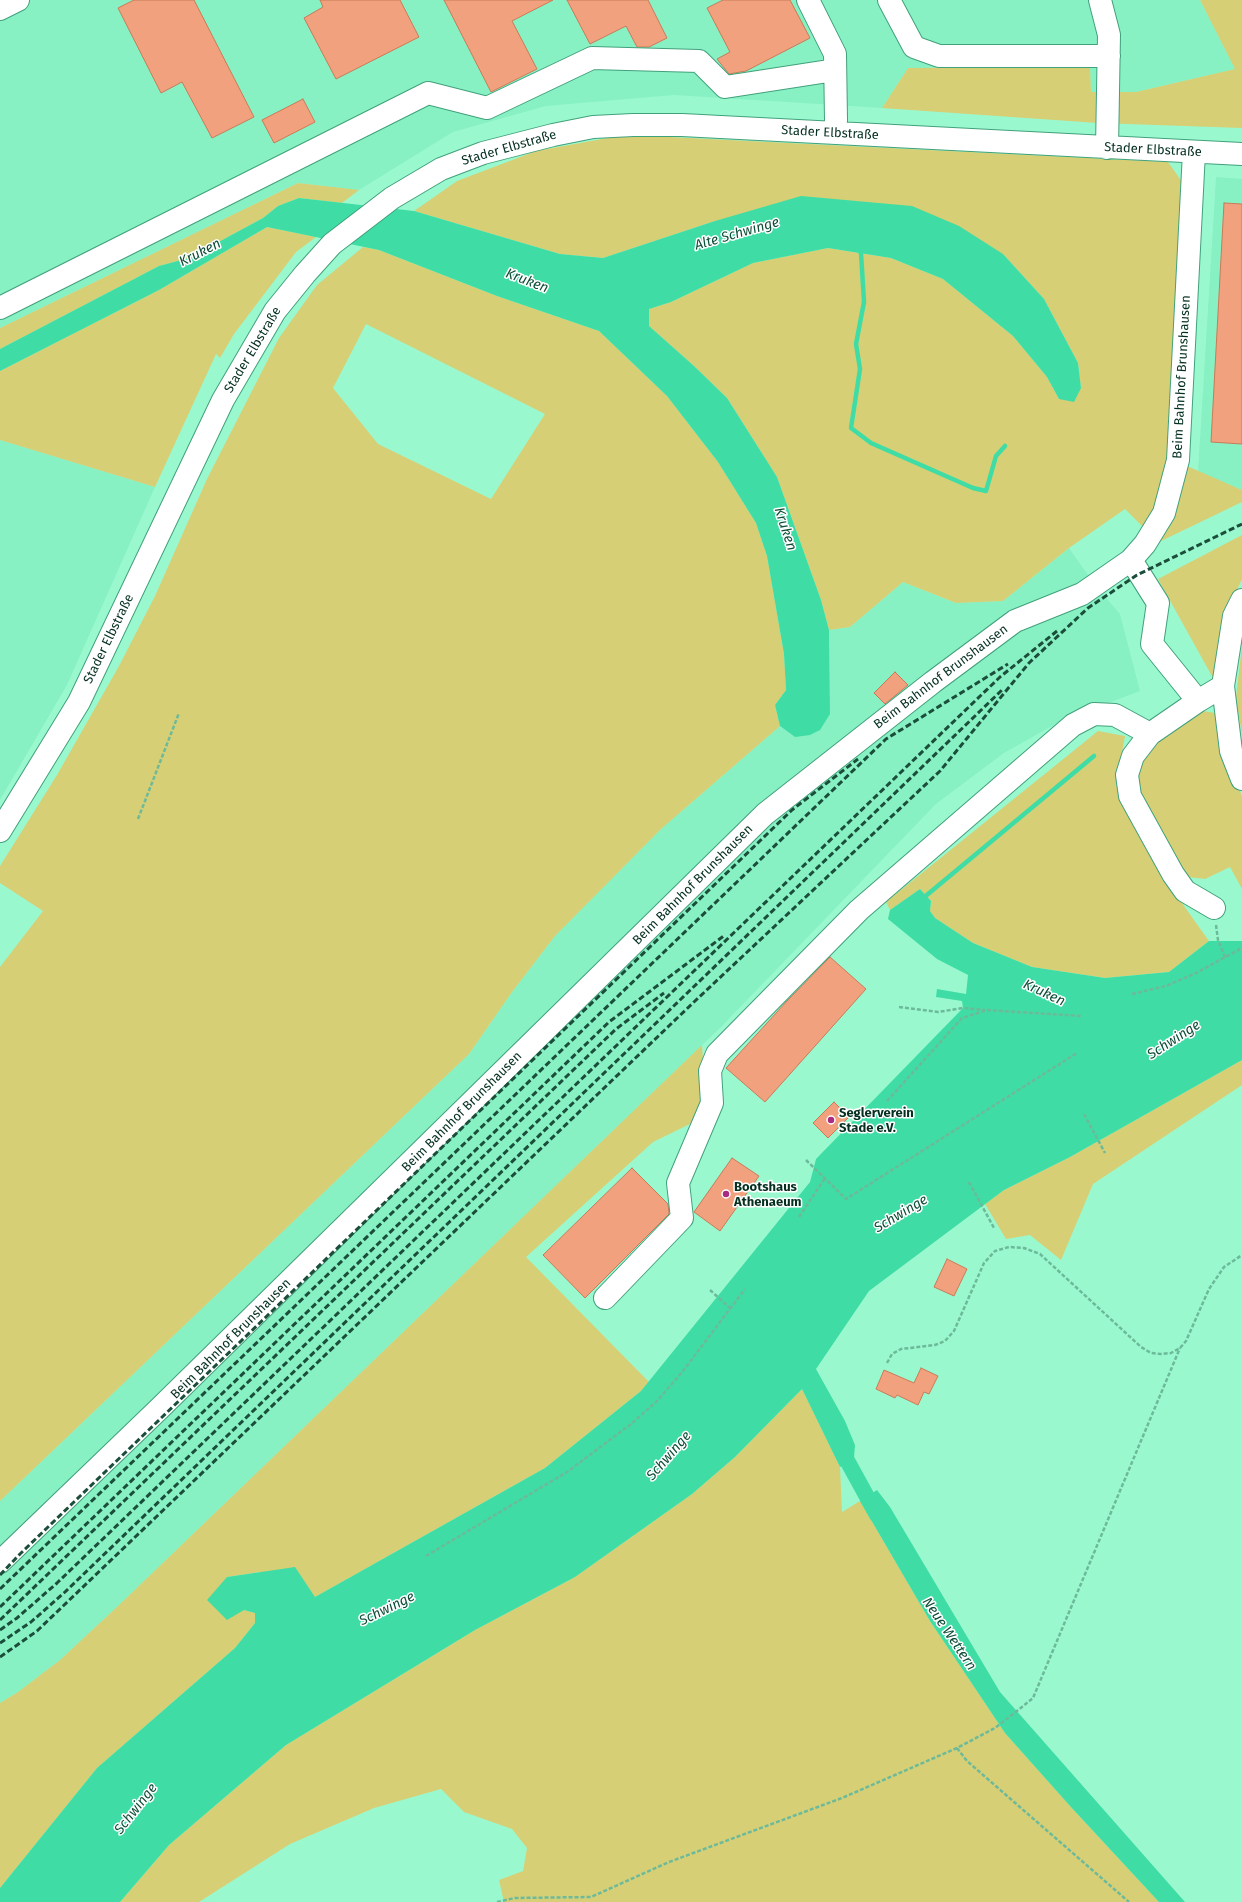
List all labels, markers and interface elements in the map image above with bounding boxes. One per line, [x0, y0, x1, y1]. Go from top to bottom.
street label: Stader Elbstraße [781, 123, 879, 143]
street label: Stader Elbstraße [460, 127, 558, 169]
street label: Stader Elbstraße [1104, 140, 1202, 160]
water label: Alte Schwinge [693, 214, 781, 254]
water label: Kruken [176, 235, 224, 271]
water label: Kruken [503, 265, 551, 297]
street label: Beim Bahnhof Brunshausen [1170, 295, 1194, 459]
street label: Stader Elbstraße [221, 304, 285, 396]
water label: Kruken [770, 505, 800, 553]
street label: Stader Elbstraße [81, 592, 137, 686]
street label: Beim Bahnhof Brunshausen [871, 622, 1011, 732]
street label: Beim Bahnhof Brunshausen [630, 822, 756, 948]
water label: Kruken [1020, 976, 1068, 1010]
water label: Schwinge [1144, 1017, 1204, 1063]
street label: Beim Bahnhof Brunshausen [399, 1049, 525, 1175]
place label: Seglerverein Stade e.V. [839, 1105, 914, 1136]
marker: Seglerverein Stade e.V. [826, 1115, 836, 1125]
place label: Bootshaus Athenaeum [734, 1179, 802, 1210]
marker: Bootshaus Athenaeum [721, 1189, 731, 1199]
water label: Schwinge [871, 1191, 931, 1237]
street label: Beim Bahnhof Brunshausen [168, 1276, 294, 1402]
water label: Schwinge [643, 1428, 695, 1484]
water label: Schwinge [357, 1588, 417, 1630]
water label: Neue Wettern [918, 1594, 980, 1674]
water label: Schwinge [111, 1780, 161, 1838]

